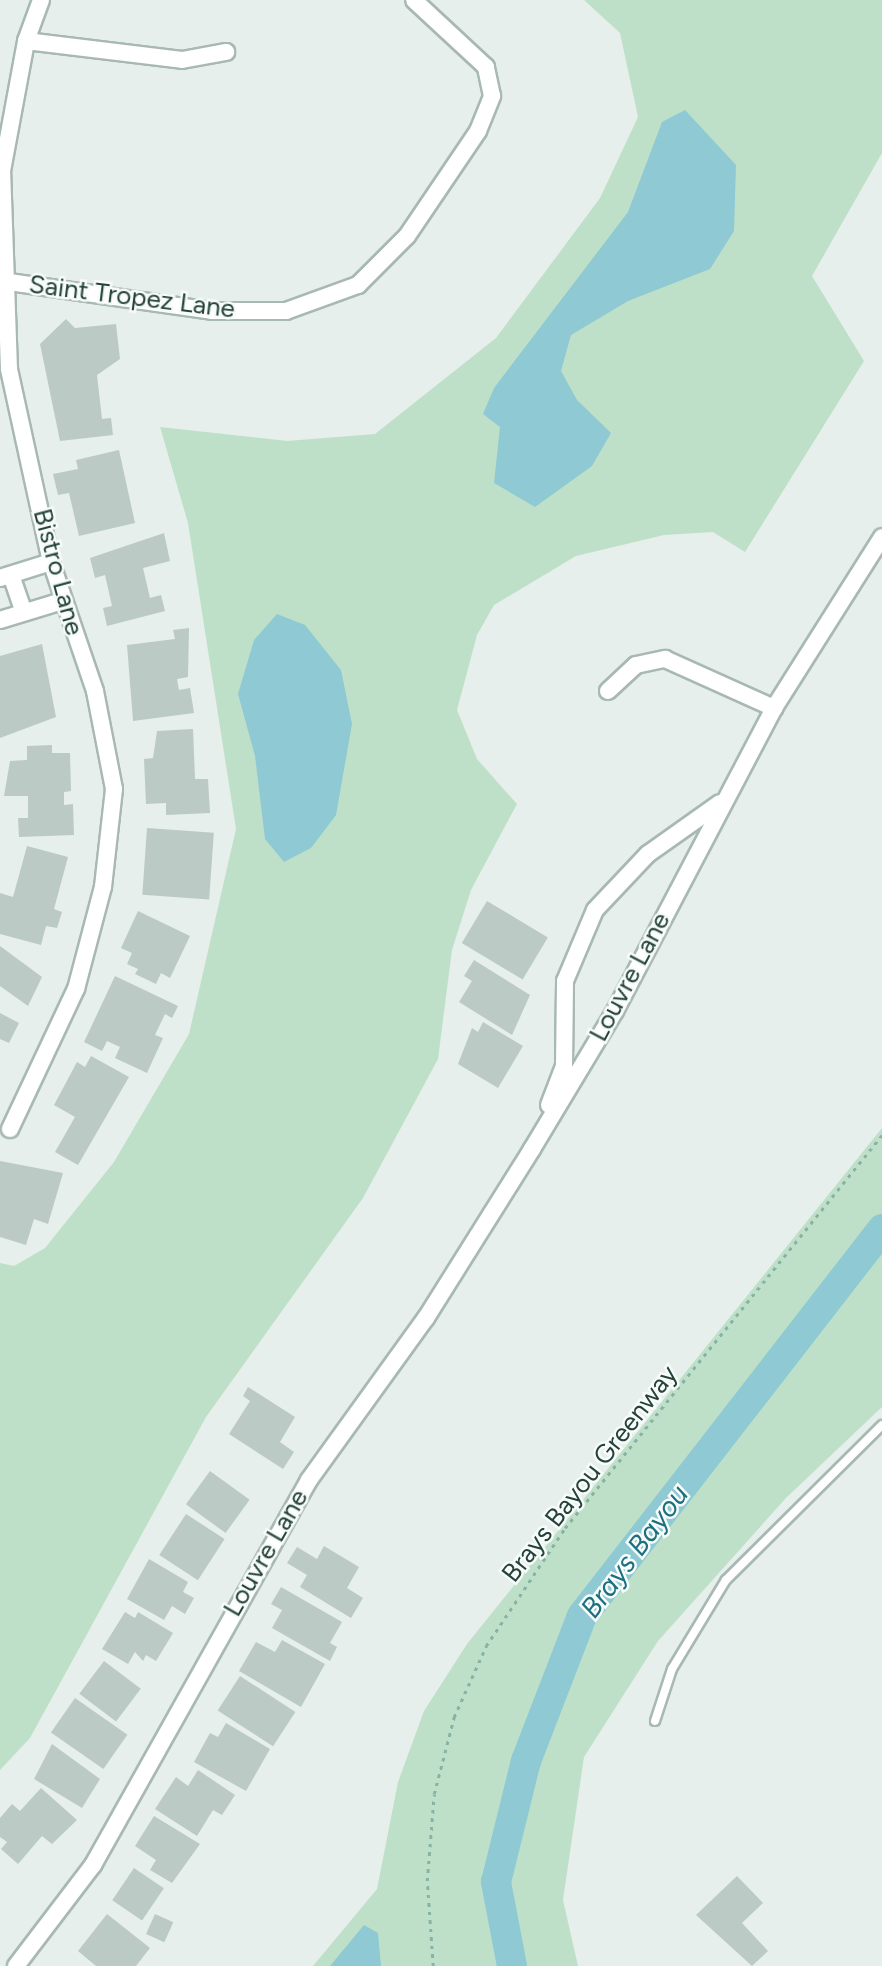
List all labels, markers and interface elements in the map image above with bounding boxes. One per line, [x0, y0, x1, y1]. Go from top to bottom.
street label: Saint Tropez Lane [27, 269, 237, 325]
street label: Bistro Lane [26, 505, 90, 639]
street label: Louvre Lane [583, 907, 677, 1047]
street label: Brays Bayou Greenway [496, 1359, 684, 1589]
water label: Brays Bayou [573, 1478, 695, 1624]
street label: Louvre Lane [217, 1484, 315, 1622]

